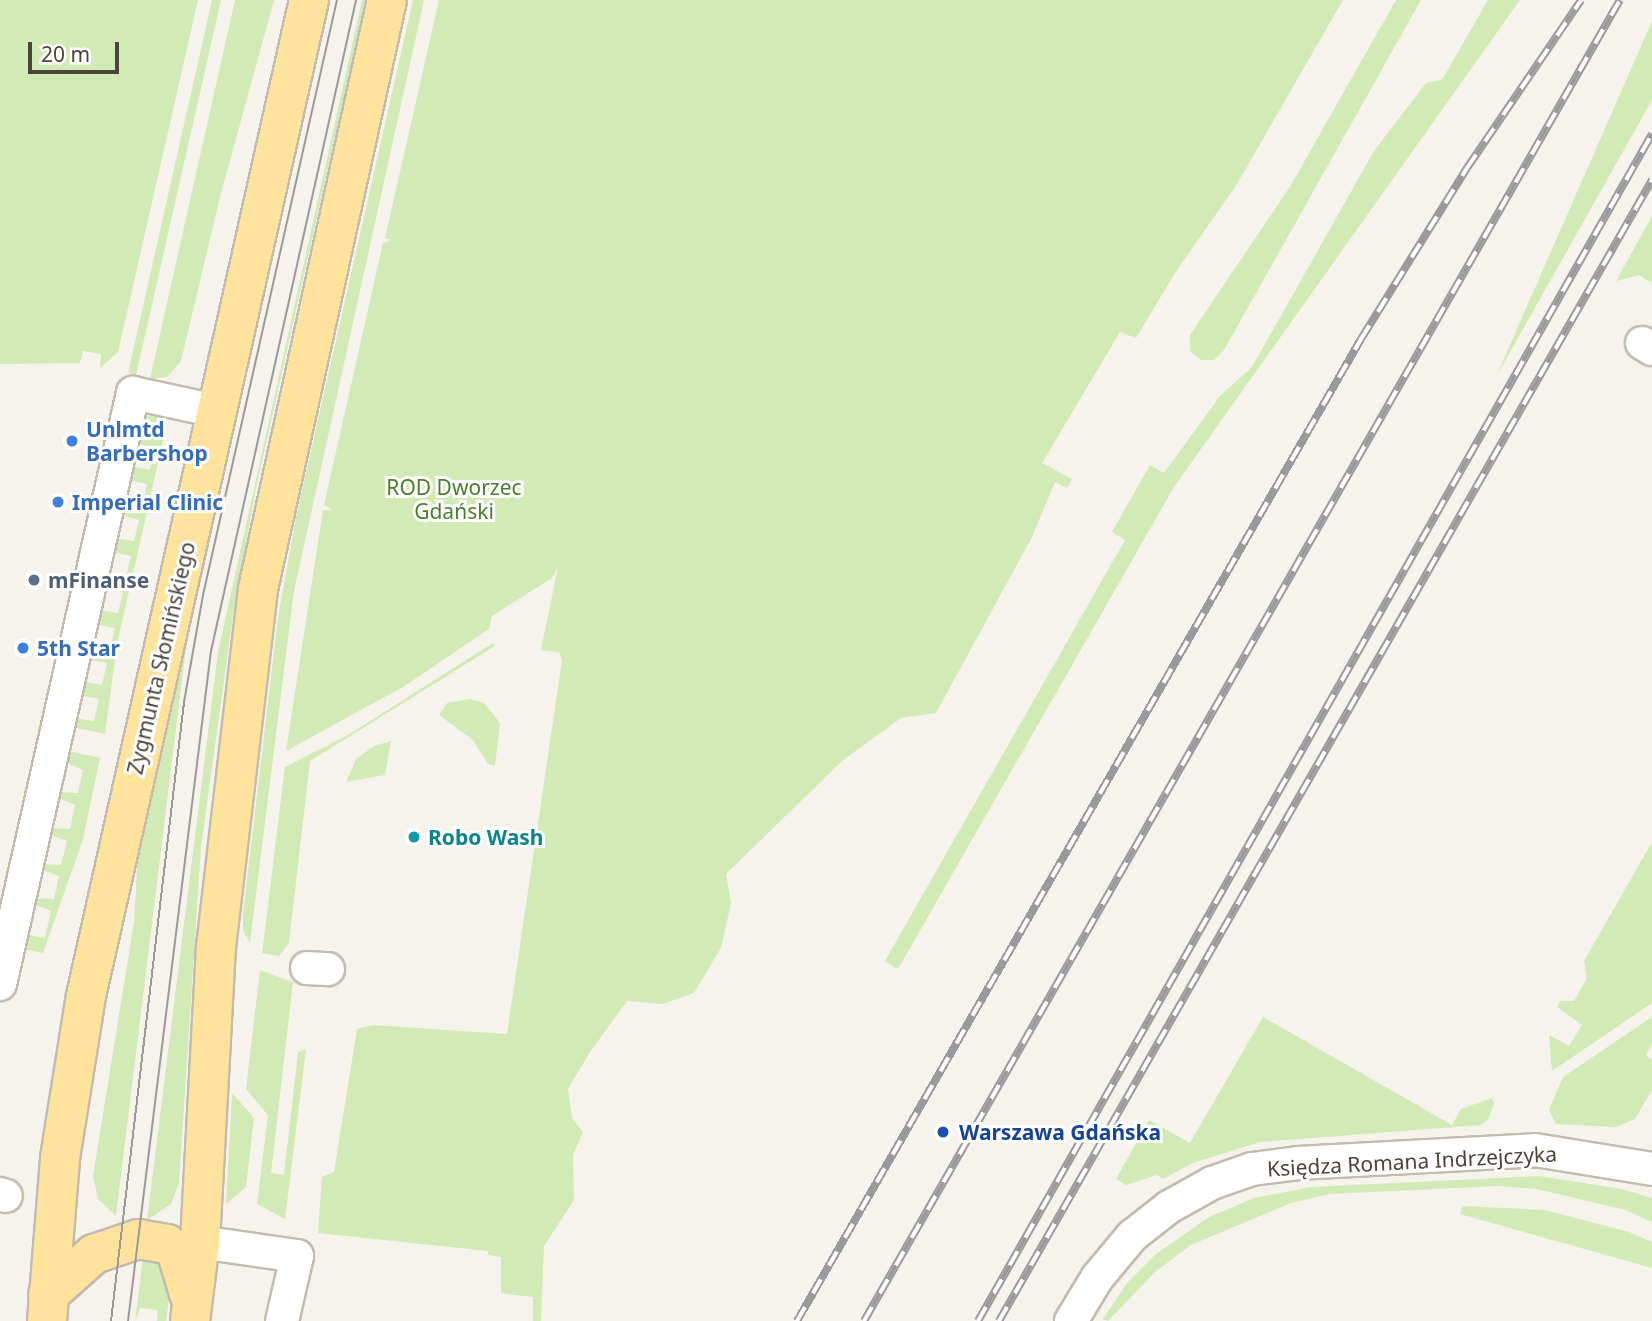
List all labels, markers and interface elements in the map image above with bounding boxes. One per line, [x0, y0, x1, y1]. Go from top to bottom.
scale bar [32, 28, 122, 72]
text: 20 m [41, 40, 90, 68]
place label: Unlmtd Barbershop [86, 416, 208, 466]
marker: Unlmtd Barbershop [64, 433, 80, 449]
park label: ROD Dworzec Gdański [386, 474, 522, 524]
place label: Imperial Clinic [72, 489, 223, 515]
marker: Imperial Clinic [50, 494, 66, 510]
street label: Zygmunta Słomińskiego [122, 539, 200, 777]
place label: mFinanse [48, 567, 149, 593]
marker: mFinanse [26, 572, 42, 588]
place label: 5th Star [37, 635, 120, 661]
marker: 5th Star [15, 640, 31, 656]
place label: Robo Wash [428, 824, 543, 850]
marker: Robo Wash [406, 829, 422, 845]
place label: Warszawa Gdańska [959, 1119, 1161, 1145]
marker: Warszawa Gdańska [933, 1122, 953, 1142]
street label: Księdza Romana Indrzejczyka [1266, 1141, 1558, 1181]

